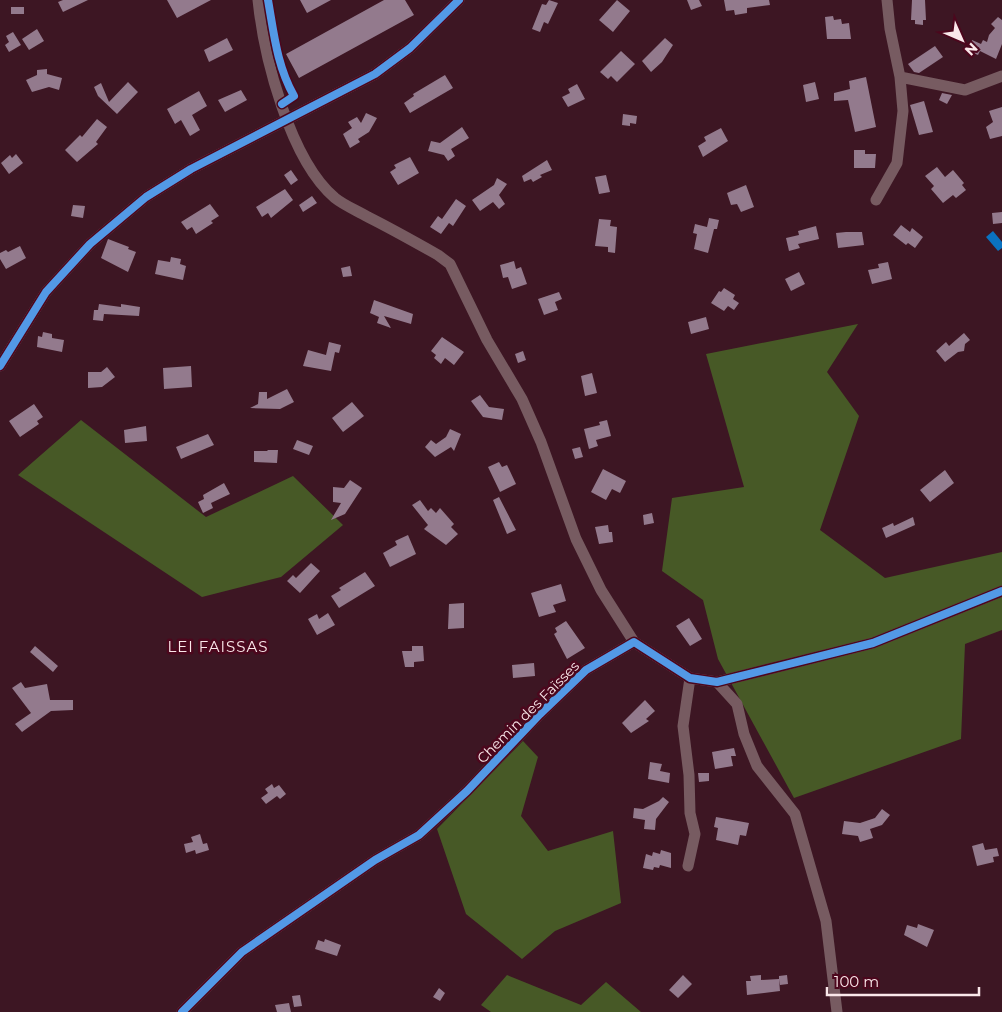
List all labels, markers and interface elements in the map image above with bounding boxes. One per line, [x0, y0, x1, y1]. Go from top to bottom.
north arrow [937, 15, 987, 65]
text: N [961, 39, 982, 60]
district label: LEI FAISSAS [167, 637, 269, 656]
street label: Chemin des Faïsses [473, 657, 583, 767]
scale bar [827, 964, 980, 996]
text: 100 m [834, 972, 879, 991]

